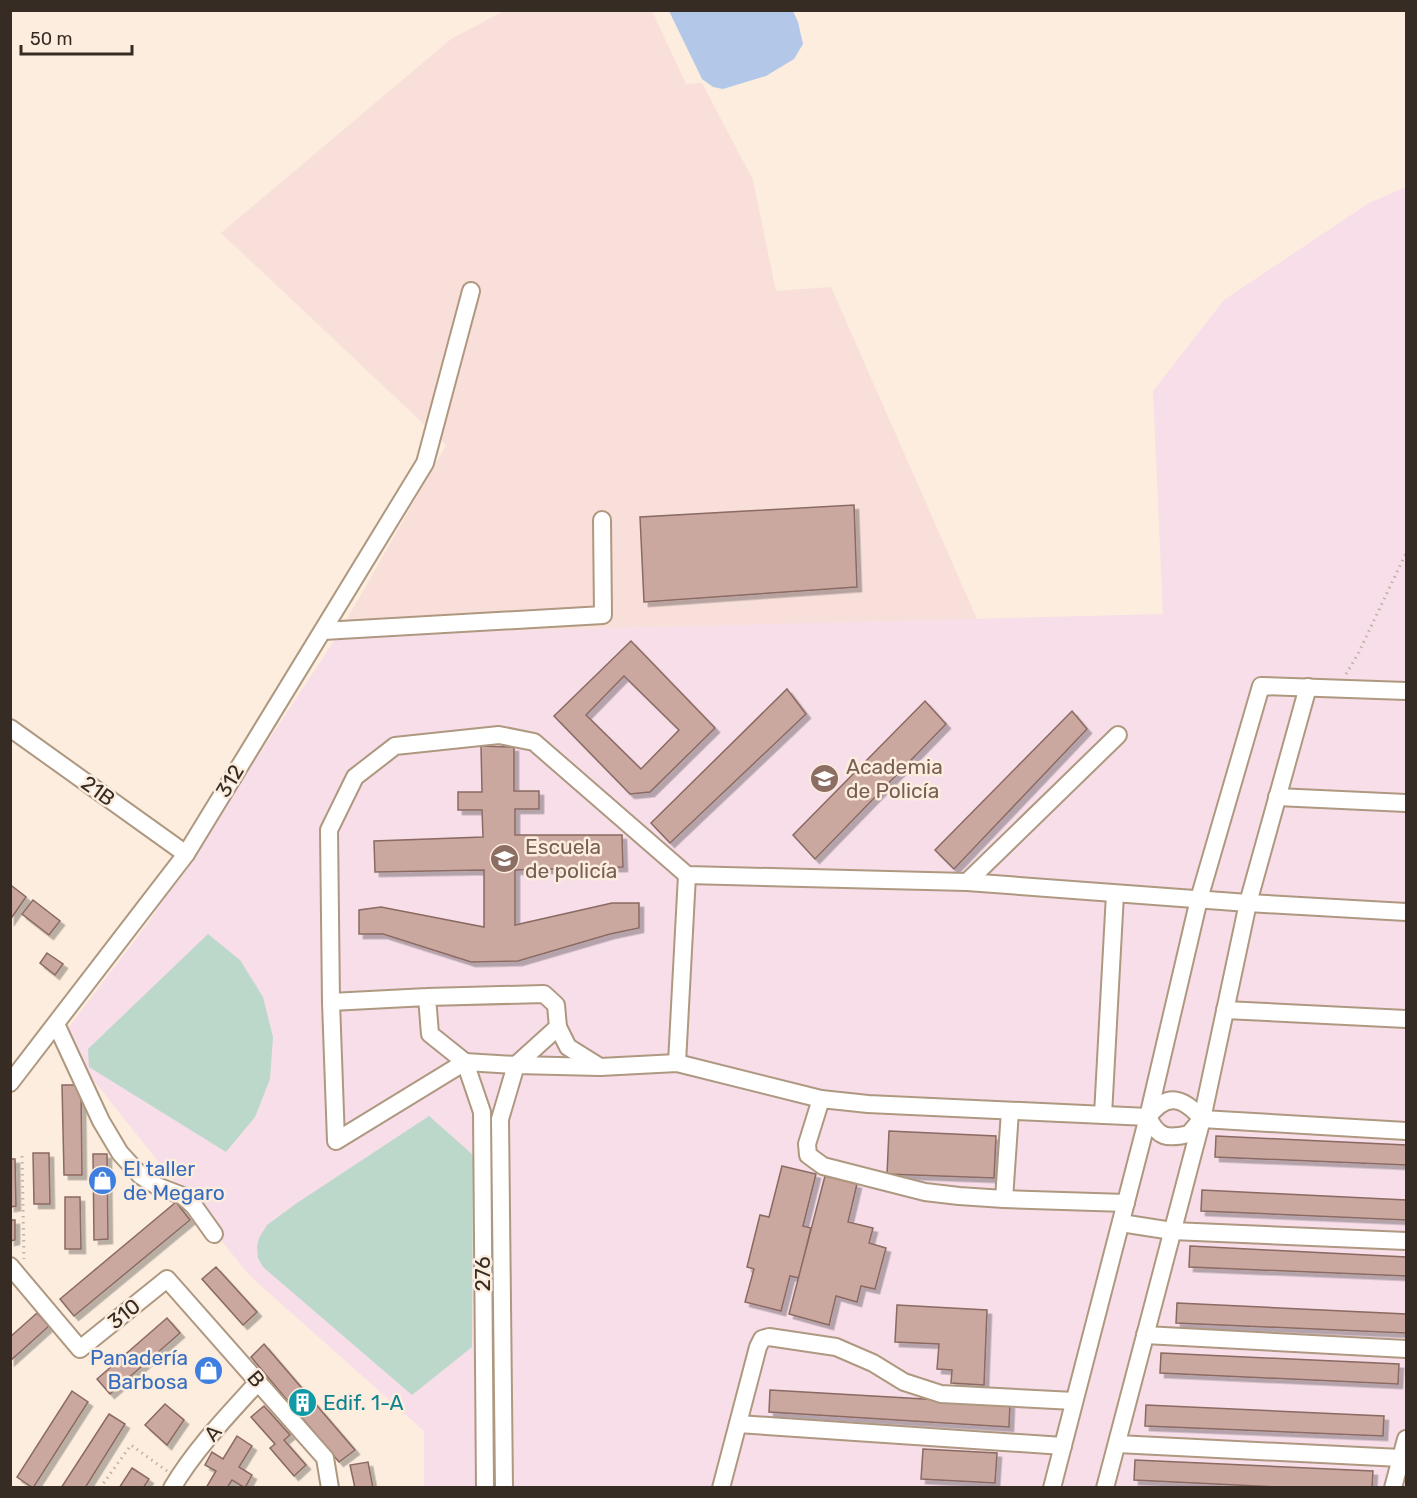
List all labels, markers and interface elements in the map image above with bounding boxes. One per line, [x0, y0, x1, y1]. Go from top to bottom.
scale bar [21, 18, 132, 56]
text: 50 m [30, 28, 73, 50]
place label: Academia de Policía [846, 754, 943, 803]
street label: 312 [210, 760, 249, 802]
school or university icon: Academia de Policía [809, 763, 841, 795]
street label: 21B [77, 770, 120, 811]
place label: Escuela de policía [525, 834, 617, 883]
school or university icon: Escuela de policía [488, 843, 520, 875]
place label: El taller de Megaro [123, 1156, 225, 1205]
shop icon: El taller de Megaro [86, 1165, 118, 1197]
street label: 276 [470, 1256, 495, 1292]
street label: 310 [102, 1293, 145, 1334]
place label: Panadería Barbosa [90, 1345, 188, 1394]
shop icon: Panadería Barbosa [193, 1354, 225, 1386]
street label: B [242, 1365, 270, 1392]
building icon: Edif. 1-A [286, 1387, 318, 1419]
place label: Edif. 1-A [323, 1390, 404, 1415]
street label: A [199, 1419, 227, 1446]

